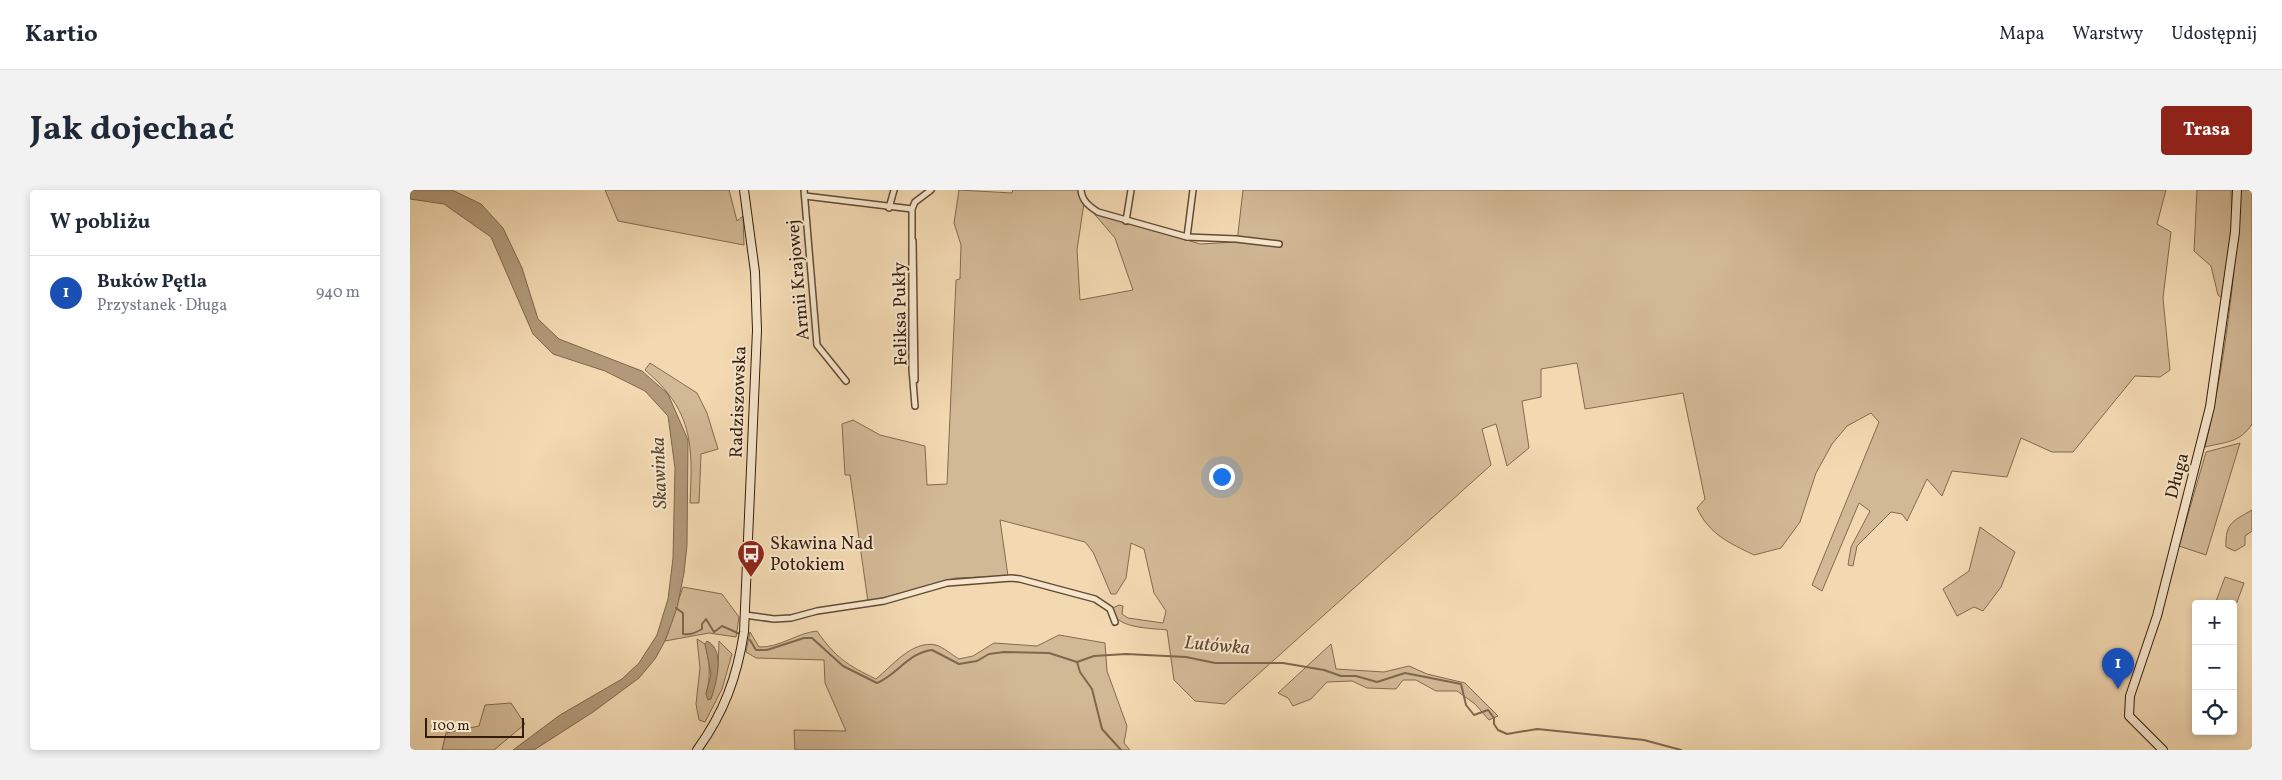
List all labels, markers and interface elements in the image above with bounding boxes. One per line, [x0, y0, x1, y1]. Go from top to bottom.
text: Kartio [25, 18, 98, 52]
text: Mapa [1999, 22, 2044, 47]
text: Warstwy [2072, 22, 2143, 47]
text: Udostępnij [2171, 22, 2257, 47]
text: Jak dojechać [30, 106, 234, 154]
button: Trasa [2161, 106, 2252, 155]
text: W pobliżu [50, 208, 150, 237]
street label: Armii Krajowej [781, 219, 817, 341]
street label: Feliksa Pukły [888, 261, 914, 366]
text: Buków Pętla [97, 269, 207, 295]
text: 1 [63, 282, 69, 304]
text: 940 m [316, 282, 360, 304]
text: Przystanek · Długa [97, 295, 227, 317]
street label: Radziszowska [725, 345, 753, 459]
water label: Skawinka [646, 437, 674, 509]
street label: Długa [2160, 450, 2196, 502]
your location [1209, 464, 1235, 490]
place label: Skawina Nad Potokiem [770, 532, 873, 578]
bus stop icon: Skawina Nad Potokiem [736, 539, 766, 578]
map controls [2192, 600, 2237, 735]
button: + [2192, 600, 2237, 645]
water label: Lutówka [1183, 630, 1251, 662]
button: − [2192, 645, 2237, 690]
pin: 1 [2102, 648, 2134, 689]
button: locate [2192, 690, 2237, 735]
scale bar [425, 715, 524, 738]
text: 100 m [432, 717, 470, 736]

